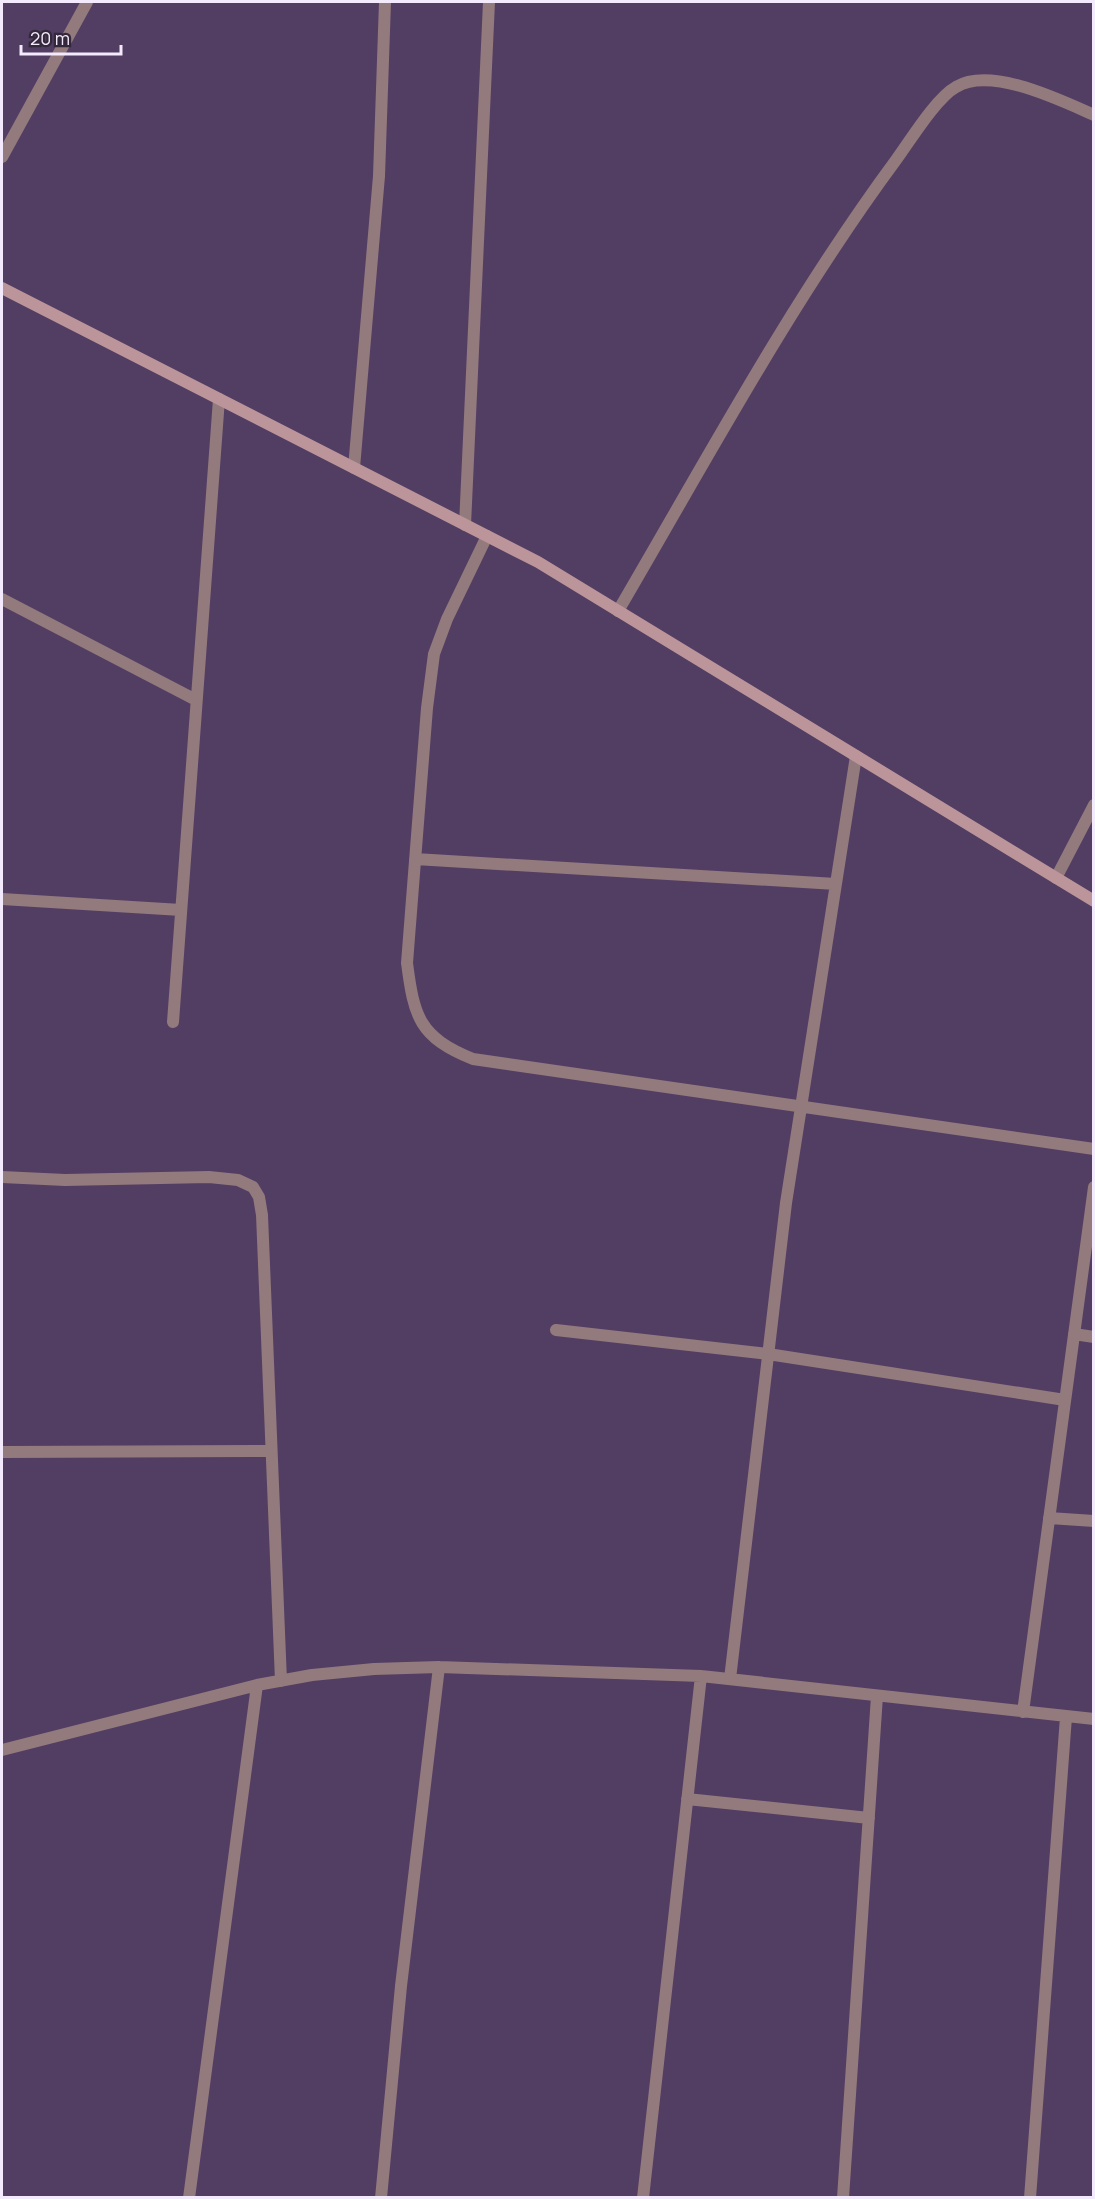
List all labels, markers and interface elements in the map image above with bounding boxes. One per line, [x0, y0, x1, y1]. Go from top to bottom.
scale bar [21, 18, 122, 56]
text: 20 m [30, 26, 70, 50]

